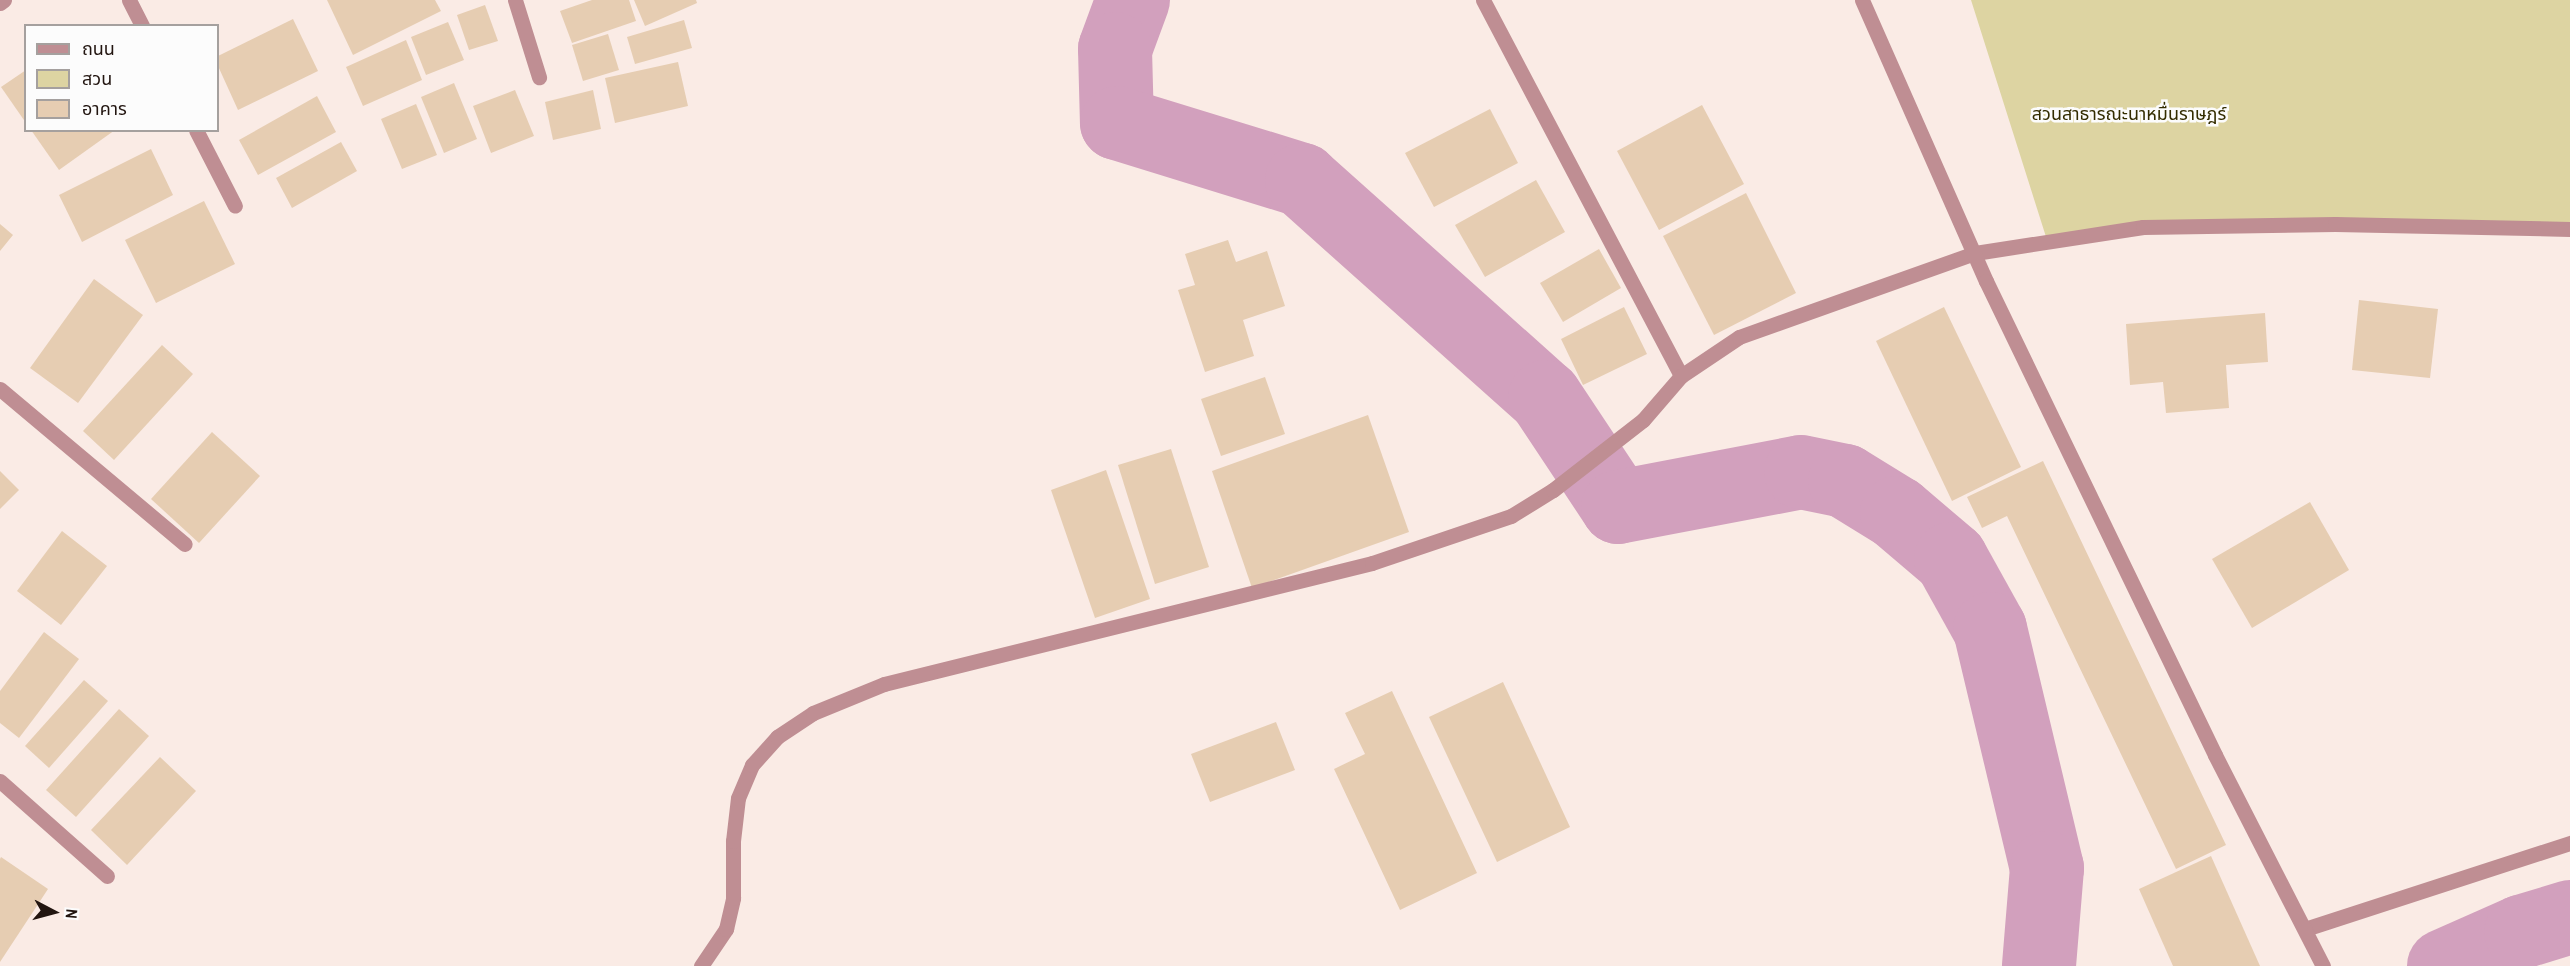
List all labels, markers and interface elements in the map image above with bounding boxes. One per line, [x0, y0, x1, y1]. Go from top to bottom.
legend [24, 24, 219, 132]
text: ถนน [82, 36, 115, 61]
text: สวน [82, 66, 112, 91]
text: อาคาร [82, 96, 127, 121]
park label: สวนสาธารณะนาหมื่นราษฎร์ [2032, 103, 2226, 125]
north arrow [24, 882, 84, 942]
text: N [60, 908, 83, 920]

